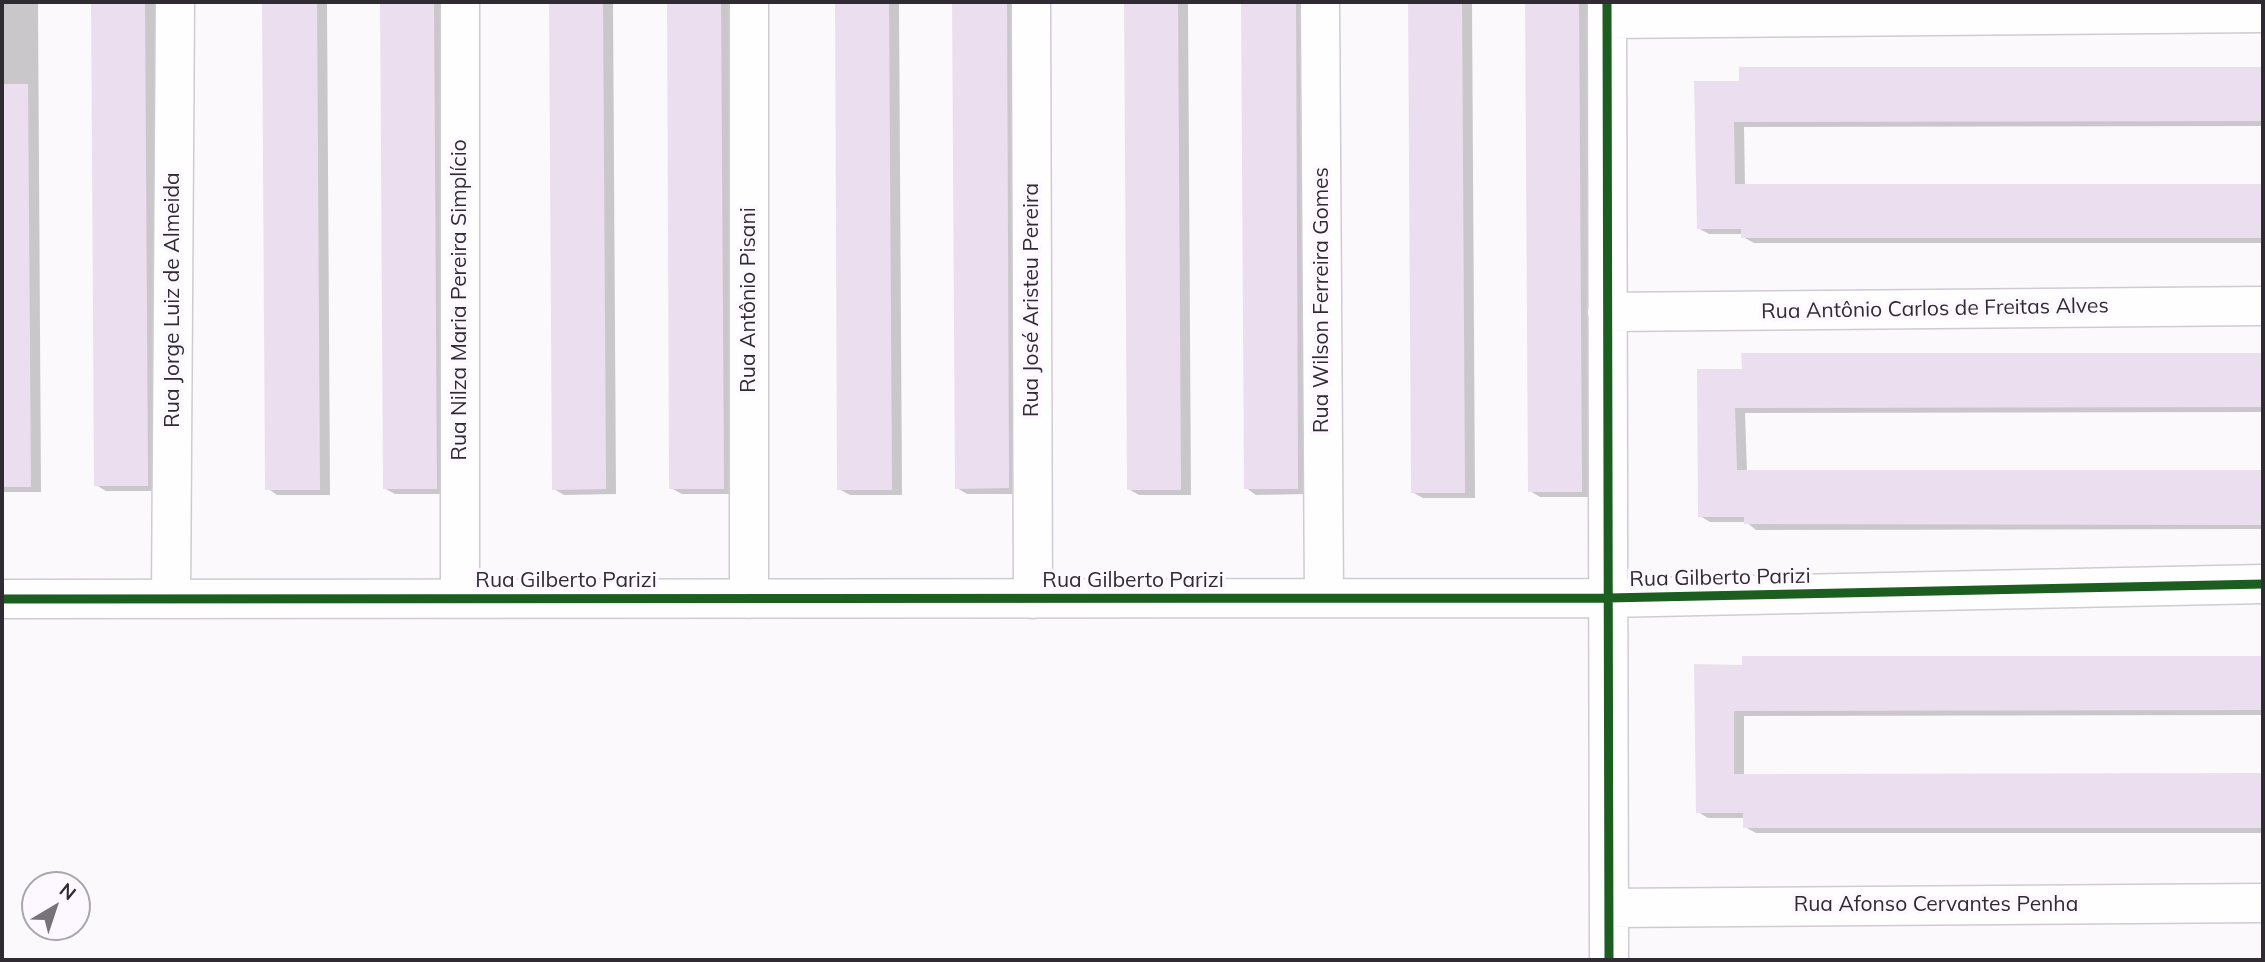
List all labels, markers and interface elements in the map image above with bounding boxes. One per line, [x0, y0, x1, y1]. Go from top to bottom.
street label: Rua Nilza Maria Pereira Simplício [447, 139, 473, 461]
street label: Rua Wilson Ferreira Gomes [1309, 167, 1335, 433]
street label: Rua Jorge Luiz de Almeida [160, 172, 186, 428]
street label: Rua José Aristeu Pereira [1019, 183, 1045, 417]
street label: Rua Antônio Pisani [736, 207, 762, 393]
street label: Rua Antônio Carlos de Freitas Alves [1761, 293, 2109, 325]
street label: Rua Gilberto Parizi [1629, 564, 1811, 592]
street label: Rua Gilberto Parizi [475, 568, 657, 594]
street label: Rua Gilberto Parizi [1042, 568, 1224, 594]
north arrow [21, 871, 91, 941]
text: N [55, 877, 81, 905]
street label: Rua Afonso Cervantes Penha [1794, 892, 2078, 918]

